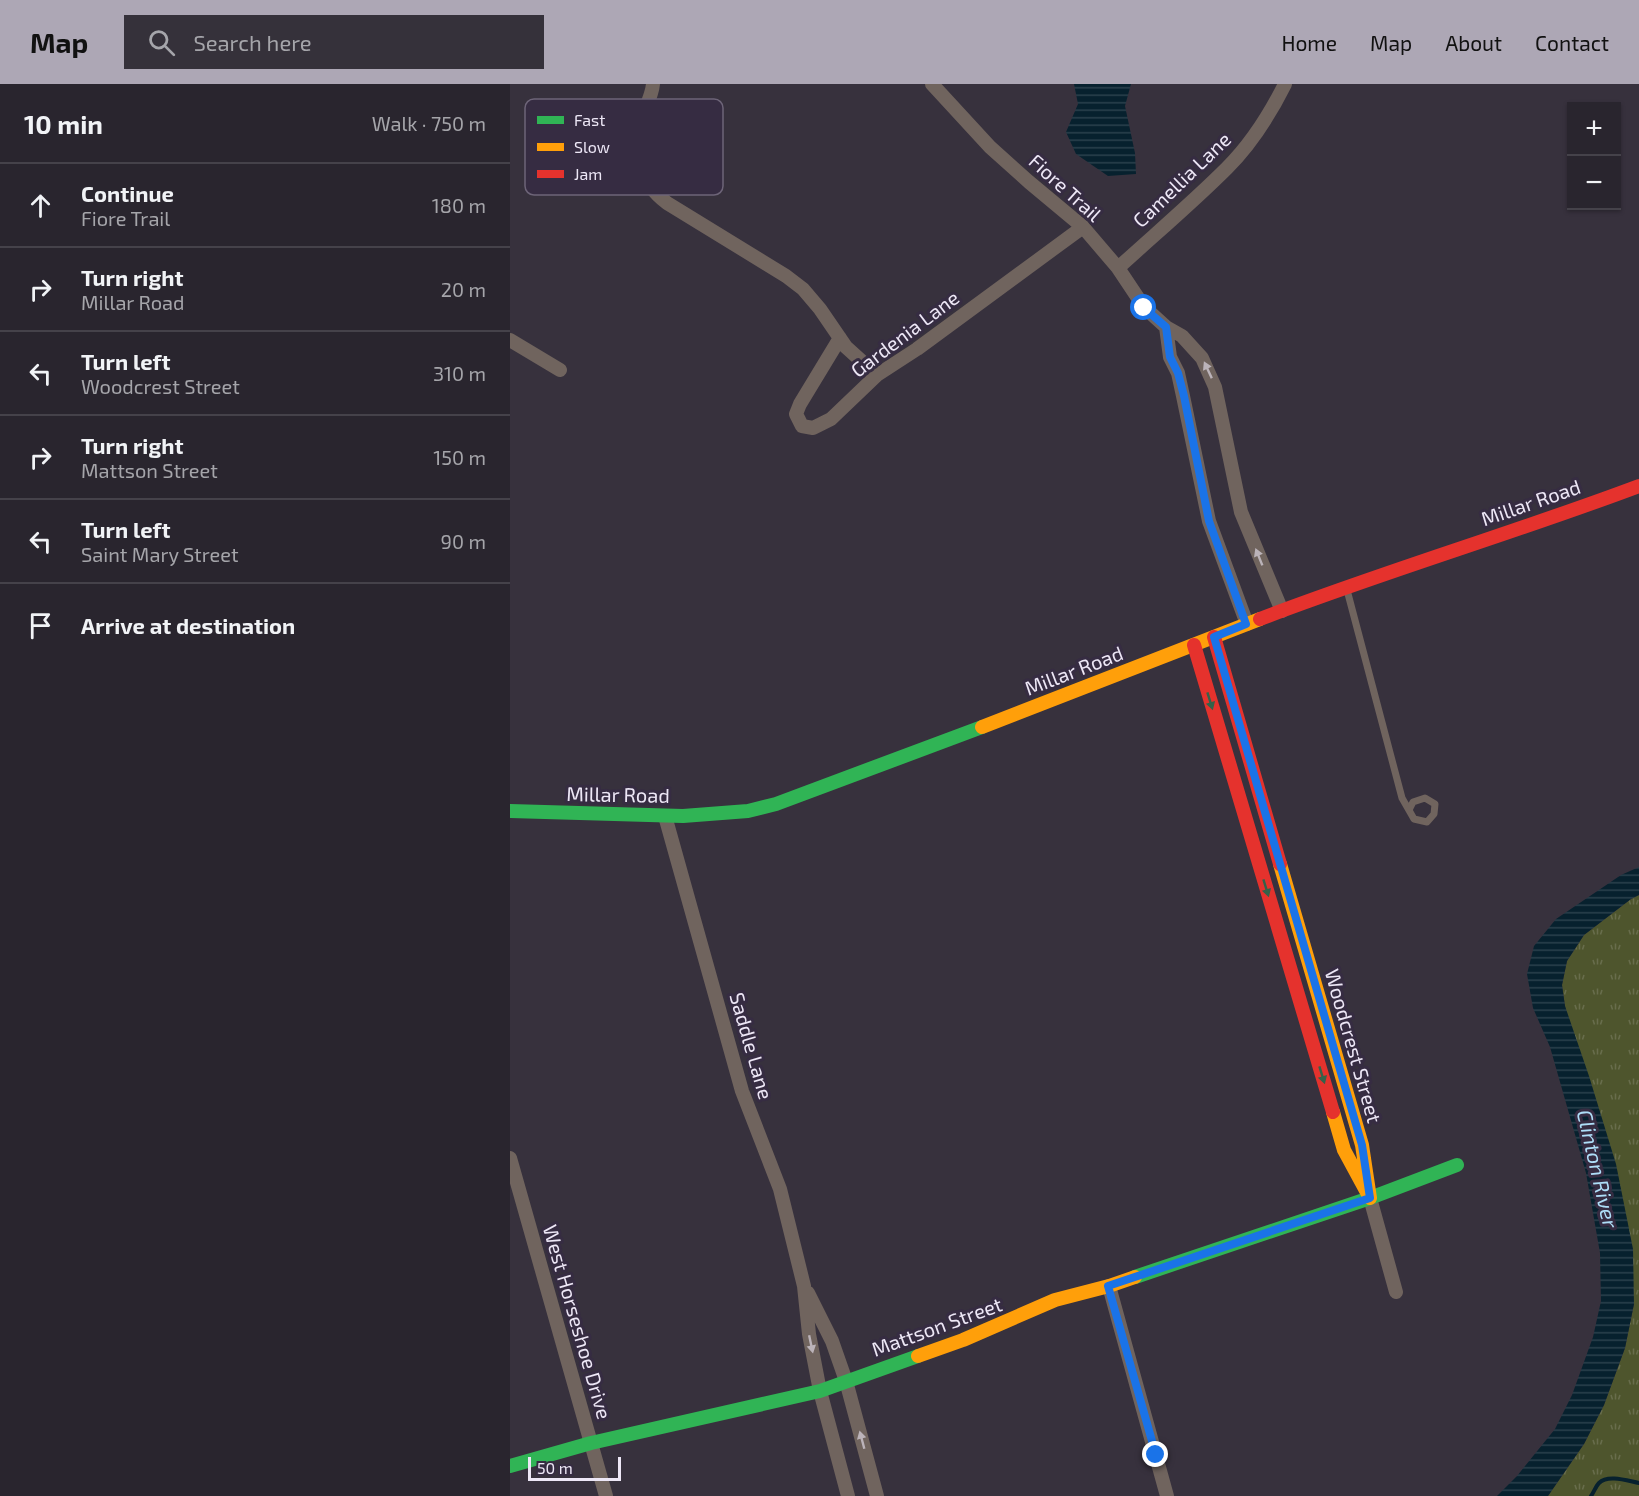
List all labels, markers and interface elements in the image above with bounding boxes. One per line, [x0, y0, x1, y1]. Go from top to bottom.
search box [124, 15, 544, 69]
text: Map [30, 25, 88, 59]
icon: search [145, 26, 178, 59]
text: Search here [193, 29, 312, 55]
text: Home [1281, 30, 1337, 55]
text: Map [1370, 30, 1412, 55]
text: About [1445, 30, 1502, 55]
text: Contact [1535, 30, 1609, 55]
legend [525, 99, 723, 195]
map controls [1567, 102, 1621, 210]
button: + [1567, 102, 1621, 156]
text: 10 min [24, 108, 103, 139]
text: Fast [574, 110, 605, 129]
text: Walk · 750 m [372, 111, 486, 135]
street label: Camellia Lane [1127, 127, 1235, 232]
text: Slow [574, 137, 610, 156]
street label: Fiore Trail [1024, 148, 1107, 226]
button: − [1567, 156, 1621, 210]
text: Jam [574, 164, 602, 183]
text: Continue [81, 180, 174, 206]
icon: ahead [24, 189, 57, 222]
text: 180 m [432, 193, 486, 217]
text: Fiore Trail [81, 206, 170, 230]
text: Turn right [81, 264, 183, 290]
icon: right [24, 273, 57, 306]
text: 20 m [441, 277, 486, 301]
street label: Gardenia Lane [846, 285, 963, 382]
text: Millar Road [81, 290, 184, 314]
route start [1130, 294, 1156, 320]
text: Turn left [81, 348, 170, 374]
icon: left [24, 357, 57, 390]
text: 310 m [433, 361, 486, 385]
one-way arrow [1203, 361, 1212, 378]
text: Woodcrest Street [81, 374, 240, 398]
text: Turn right [81, 432, 183, 458]
icon: right [24, 441, 57, 474]
text: 150 m [433, 445, 486, 469]
text: Mattson Street [81, 458, 218, 482]
street label: Millar Road [1478, 474, 1584, 530]
text: Turn left [81, 516, 170, 542]
icon: left [24, 525, 57, 558]
text: 90 m [441, 529, 486, 553]
text: Saint Mary Street [81, 542, 239, 566]
one-way arrow [1254, 548, 1263, 566]
icon: arrive [24, 609, 57, 642]
text: Arrive at destination [81, 612, 295, 638]
street label: Millar Road [1021, 640, 1126, 700]
one-way arrow [1206, 692, 1215, 710]
street label: Millar Road [566, 781, 670, 807]
one-way arrow [1262, 879, 1271, 897]
street label: Woodcrest Street [1321, 966, 1387, 1126]
street label: Saddle Lane [725, 990, 779, 1102]
one-way arrow [1318, 1066, 1327, 1084]
water label: Clinton River [1573, 1107, 1624, 1231]
street label: West Horseshoe Drive [539, 1222, 617, 1422]
street label: Mattson Street [868, 1291, 1005, 1361]
one-way arrow [806, 1335, 816, 1353]
one-way arrow [857, 1430, 866, 1448]
route end [1142, 1441, 1168, 1467]
scale bar [528, 1454, 621, 1482]
text: 50 m [537, 1458, 573, 1477]

